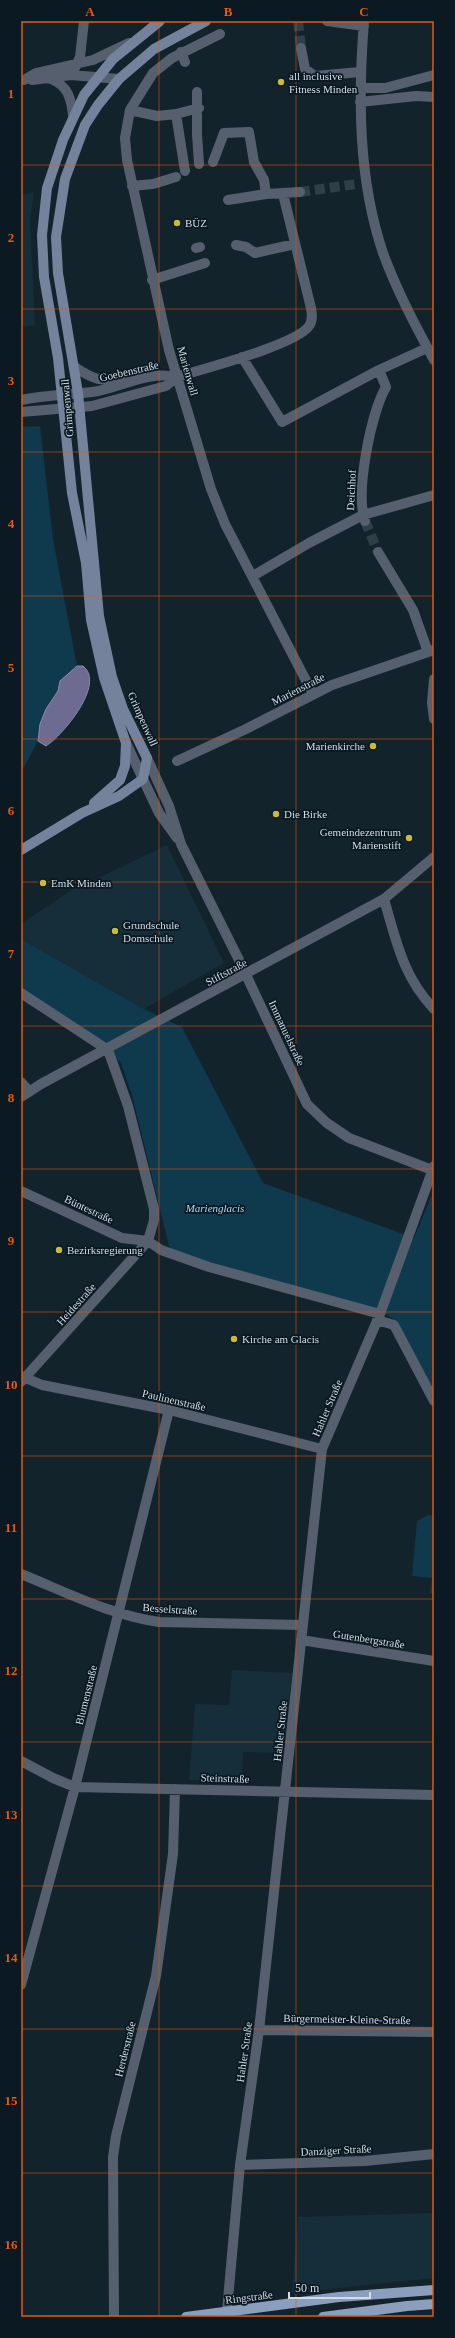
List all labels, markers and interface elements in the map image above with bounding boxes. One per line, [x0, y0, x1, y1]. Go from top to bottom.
text: A [85, 4, 95, 19]
text: B [224, 4, 233, 19]
text: C [359, 4, 369, 19]
place label: all inclusive Fitness Minden [289, 70, 358, 95]
marker: all inclusive Fitness Minden [276, 77, 286, 87]
text: 1 [8, 86, 14, 101]
place label: BÜZ [185, 217, 207, 229]
marker: BÜZ [172, 218, 182, 228]
text: 2 [8, 230, 14, 245]
street label: Marienwall [175, 345, 201, 397]
street label: Goebenstraße [98, 358, 160, 384]
text: 3 [8, 373, 15, 388]
street label: Grimpenwall [58, 379, 76, 437]
street label: Deichhof [344, 469, 358, 511]
text: 4 [8, 516, 15, 531]
text: 5 [8, 660, 15, 675]
street label: Marienstraße [269, 670, 327, 708]
street label: Grimpenwall [126, 690, 160, 748]
place label: Marienkirche [306, 740, 365, 752]
marker: Marienkirche [368, 741, 378, 751]
text: 6 [8, 803, 15, 818]
place label: Die Birke [284, 808, 327, 820]
marker: Die Birke [271, 809, 281, 819]
place label: Gemeindezentrum Marienstift [320, 826, 401, 851]
marker: Gemeindezentrum Marienstift [404, 833, 414, 843]
place label: EmK Minden [51, 877, 112, 889]
marker: EmK Minden [38, 878, 48, 888]
place label: Grundschule Domschule [123, 919, 179, 944]
marker: Grundschule Domschule [110, 926, 120, 936]
text: 7 [8, 946, 15, 961]
street label: Stiftstraße [203, 956, 249, 988]
street label: Immanuelstraße [267, 998, 307, 1068]
text: 8 [8, 1090, 15, 1105]
street label: Büntestraße [63, 1192, 115, 1226]
park label: Marienglacis [185, 1202, 244, 1214]
text: 9 [8, 1233, 15, 1248]
place label: Bezirksregierung [67, 1244, 143, 1256]
marker: Bezirksregierung [54, 1245, 64, 1255]
street label: Heidestraße [54, 1280, 98, 1328]
place label: Kirche am Glacis [242, 1333, 319, 1345]
marker: Kirche am Glacis [229, 1334, 239, 1344]
text: 10 [5, 1377, 18, 1392]
street label: Hahler Straße [310, 1378, 344, 1438]
street label: Paulinenstraße [141, 1387, 207, 1413]
text: 11 [5, 1520, 17, 1535]
street label: Besselstraße [142, 1601, 198, 1617]
street label: Gutenbergstraße [332, 1627, 406, 1651]
text: 12 [5, 1663, 18, 1678]
street label: Blumenstraße [73, 1664, 99, 1726]
street label: Hahler Straße [271, 1700, 289, 1762]
street label: Steinstraße [200, 1771, 250, 1785]
text: 13 [5, 1807, 18, 1822]
text: 14 [5, 1950, 18, 1965]
street label: Bürgermeister-Kleine-Straße [283, 2012, 411, 2026]
street label: Herderstraße [112, 2020, 138, 2078]
street label: Hahler Straße [234, 2021, 254, 2083]
text: 15 [5, 2093, 18, 2108]
street label: Danziger Straße [300, 2142, 372, 2158]
text: 16 [5, 2237, 18, 2252]
scale bar [289, 2274, 370, 2300]
text: 50 m [295, 2281, 320, 2295]
street label: Ringstraße [225, 2288, 273, 2306]

